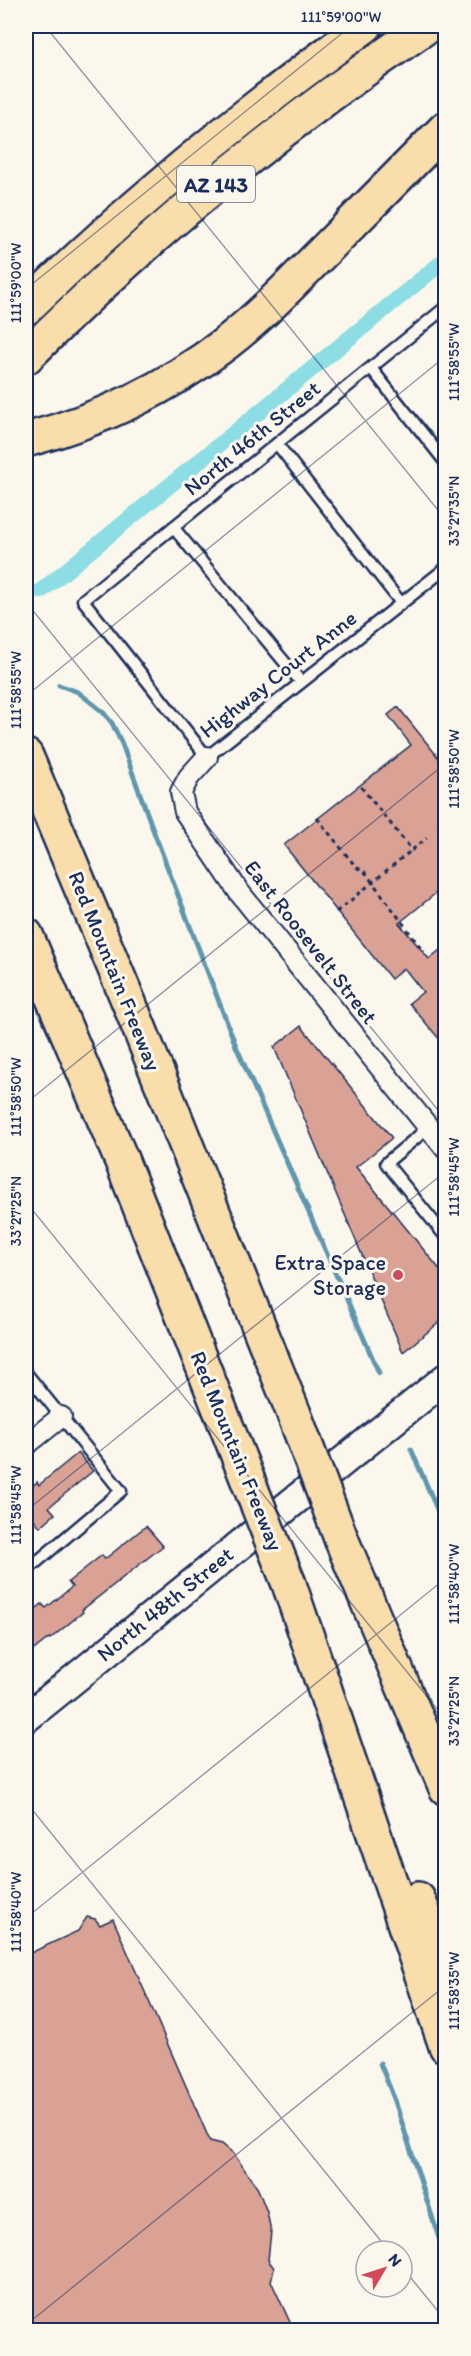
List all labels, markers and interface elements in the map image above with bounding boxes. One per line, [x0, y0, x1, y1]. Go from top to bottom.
text: 111°59'00"W [301, 8, 381, 26]
road number: AZ 143 [177, 166, 255, 202]
text: 111°59'00"W [7, 243, 25, 323]
text: 111°58'55"W [445, 323, 463, 401]
street label: North 46th Street [178, 375, 326, 501]
text: 33°27'35"N [445, 476, 463, 546]
street label: Highway Court Anne [194, 604, 362, 744]
text: 111°58'55"W [7, 651, 25, 729]
text: 111°58'50"W [445, 729, 463, 809]
street label: East Roosevelt Street [239, 855, 383, 1029]
street label: Red Mountain Freeway [63, 867, 168, 1076]
text: 111°58'50"W [7, 1057, 25, 1137]
text: 111°58'45"W [445, 1137, 463, 1217]
text: 33°27'25"N [7, 1176, 25, 1246]
place label: Extra Space Storage [274, 1249, 386, 1301]
marker: Extra Space Storage [391, 1268, 405, 1282]
street label: Red Mountain Freeway [185, 1347, 290, 1556]
text: 111°58'45"W [7, 1465, 25, 1545]
street label: North 48th Street [91, 1541, 239, 1667]
text: 111°58'40"W [445, 1543, 463, 1624]
text: 33°27'25"N [445, 1676, 463, 1746]
text: 111°58'40"W [7, 1871, 25, 1952]
text: 111°58'35"W [445, 1952, 463, 2030]
north arrow [354, 2239, 414, 2299]
text: N [384, 2250, 406, 2270]

